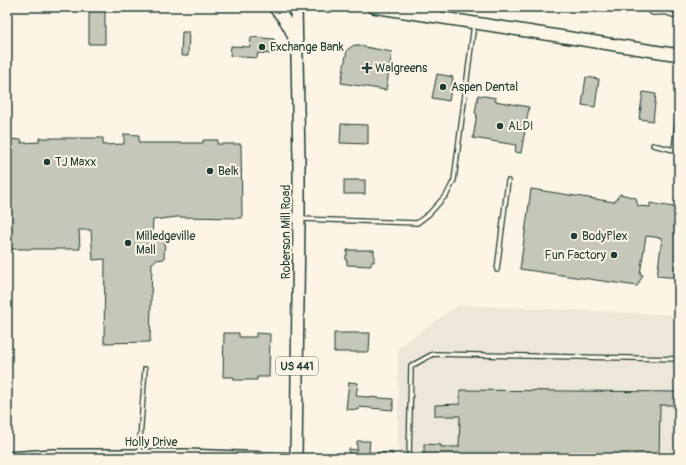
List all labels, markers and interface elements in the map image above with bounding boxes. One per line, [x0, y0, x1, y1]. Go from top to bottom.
place label: Exchange Bank [270, 40, 344, 55]
marker: Exchange Bank [257, 42, 267, 52]
place label: Walgreens [375, 61, 428, 76]
marker: Walgreens [362, 63, 372, 73]
place label: Aspen Dental [451, 80, 518, 95]
marker: Aspen Dental [438, 82, 448, 92]
place label: ALDI [508, 119, 533, 134]
marker: ALDI [495, 121, 505, 131]
place label: TJ Maxx [55, 155, 96, 170]
marker: TJ Maxx [42, 157, 52, 167]
place label: Belk [218, 164, 239, 179]
marker: Belk [205, 166, 215, 176]
street label: Roberson Mill Road [279, 185, 294, 279]
place label: Milledgeville Mall [136, 229, 195, 258]
place label: BodyPlex [582, 229, 628, 244]
marker: BodyPlex [569, 231, 579, 241]
marker: Milledgeville Mall [123, 238, 133, 248]
place label: Fun Factory [544, 248, 606, 263]
marker: Fun Factory [609, 250, 619, 260]
road number: US 441 [276, 357, 318, 375]
street label: Holly Drive [124, 435, 178, 450]

